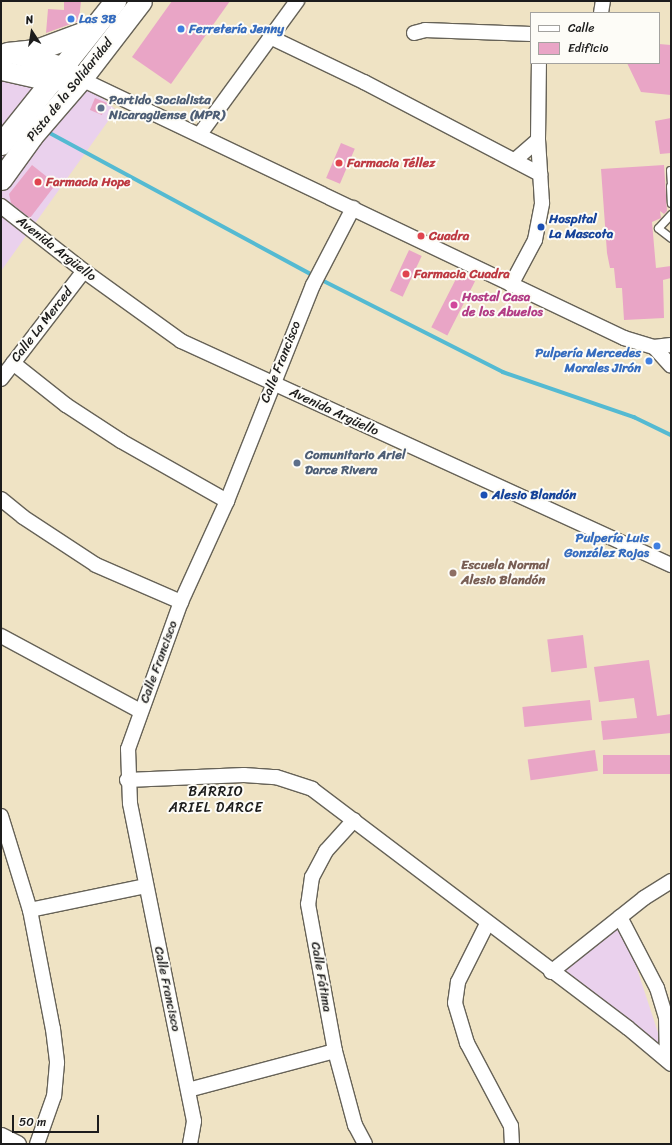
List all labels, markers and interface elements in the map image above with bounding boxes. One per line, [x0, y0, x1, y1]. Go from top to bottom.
text: N [24, 10, 35, 30]
place label: Las 3B [79, 11, 116, 27]
north arrow [12, 12, 52, 52]
legend [530, 12, 660, 64]
marker: Las 3B [66, 14, 76, 24]
text: Calle [568, 17, 595, 39]
place label: Ferretería Jenny [189, 21, 284, 37]
marker: Ferretería Jenny [176, 24, 186, 34]
street label: Pista de la Solidaridad [24, 35, 116, 145]
text: Edificio [568, 37, 608, 59]
place label: Partido Socialista Nicaragüense (MPR) [109, 93, 225, 124]
marker: Partido Socialista Nicaragüense (MPR) [96, 103, 106, 113]
place label: Farmacia Téllez [347, 155, 435, 171]
marker: Farmacia Téllez [334, 158, 344, 168]
place label: Farmacia Hope [46, 174, 131, 190]
marker: Farmacia Hope [33, 177, 43, 187]
place label: Hospital La Mascota [549, 212, 613, 243]
street label: Avenida Argüello [13, 213, 99, 285]
marker: Hospital La Mascota [536, 222, 546, 232]
place label: Cuadra [429, 228, 469, 244]
marker: Cuadra [416, 231, 426, 241]
place label: Farmacia Cuadra [414, 266, 510, 282]
marker: Farmacia Cuadra [401, 269, 411, 279]
street label: Calle La Merced [8, 284, 76, 366]
place label: Hostal Casa de los Abuelos [462, 290, 543, 321]
marker: Hostal Casa de los Abuelos [449, 300, 459, 310]
street label: Calle Francisco [257, 319, 305, 405]
place label: Pulpería Mercedes Morales Jirón [535, 346, 641, 377]
marker: Pulpería Mercedes Morales Jirón [644, 356, 654, 366]
street label: Avenida Argüello [287, 384, 381, 440]
place label: Comunitario Ariel Darce Rivera [305, 448, 406, 479]
marker: Comunitario Ariel Darce Rivera [292, 458, 302, 468]
place label: Alesio Blandón [492, 487, 576, 503]
marker: Alesio Blandón [479, 490, 489, 500]
place label: Pulpería Luis González Rojas [563, 531, 649, 562]
marker: Pulpería Luis González Rojas [652, 541, 662, 551]
place label: Escuela Normal Alesio Blandón [461, 558, 549, 589]
marker: Escuela Normal Alesio Blandón [448, 568, 458, 578]
street label: Calle Francisco [137, 618, 181, 706]
district label: BARRIO ARIEL DARCE [169, 784, 263, 816]
street label: Calle Fátima [307, 940, 335, 1014]
street label: Calle Francisco [150, 945, 184, 1033]
scale bar [14, 1107, 101, 1133]
text: 50 m [19, 1111, 46, 1133]

